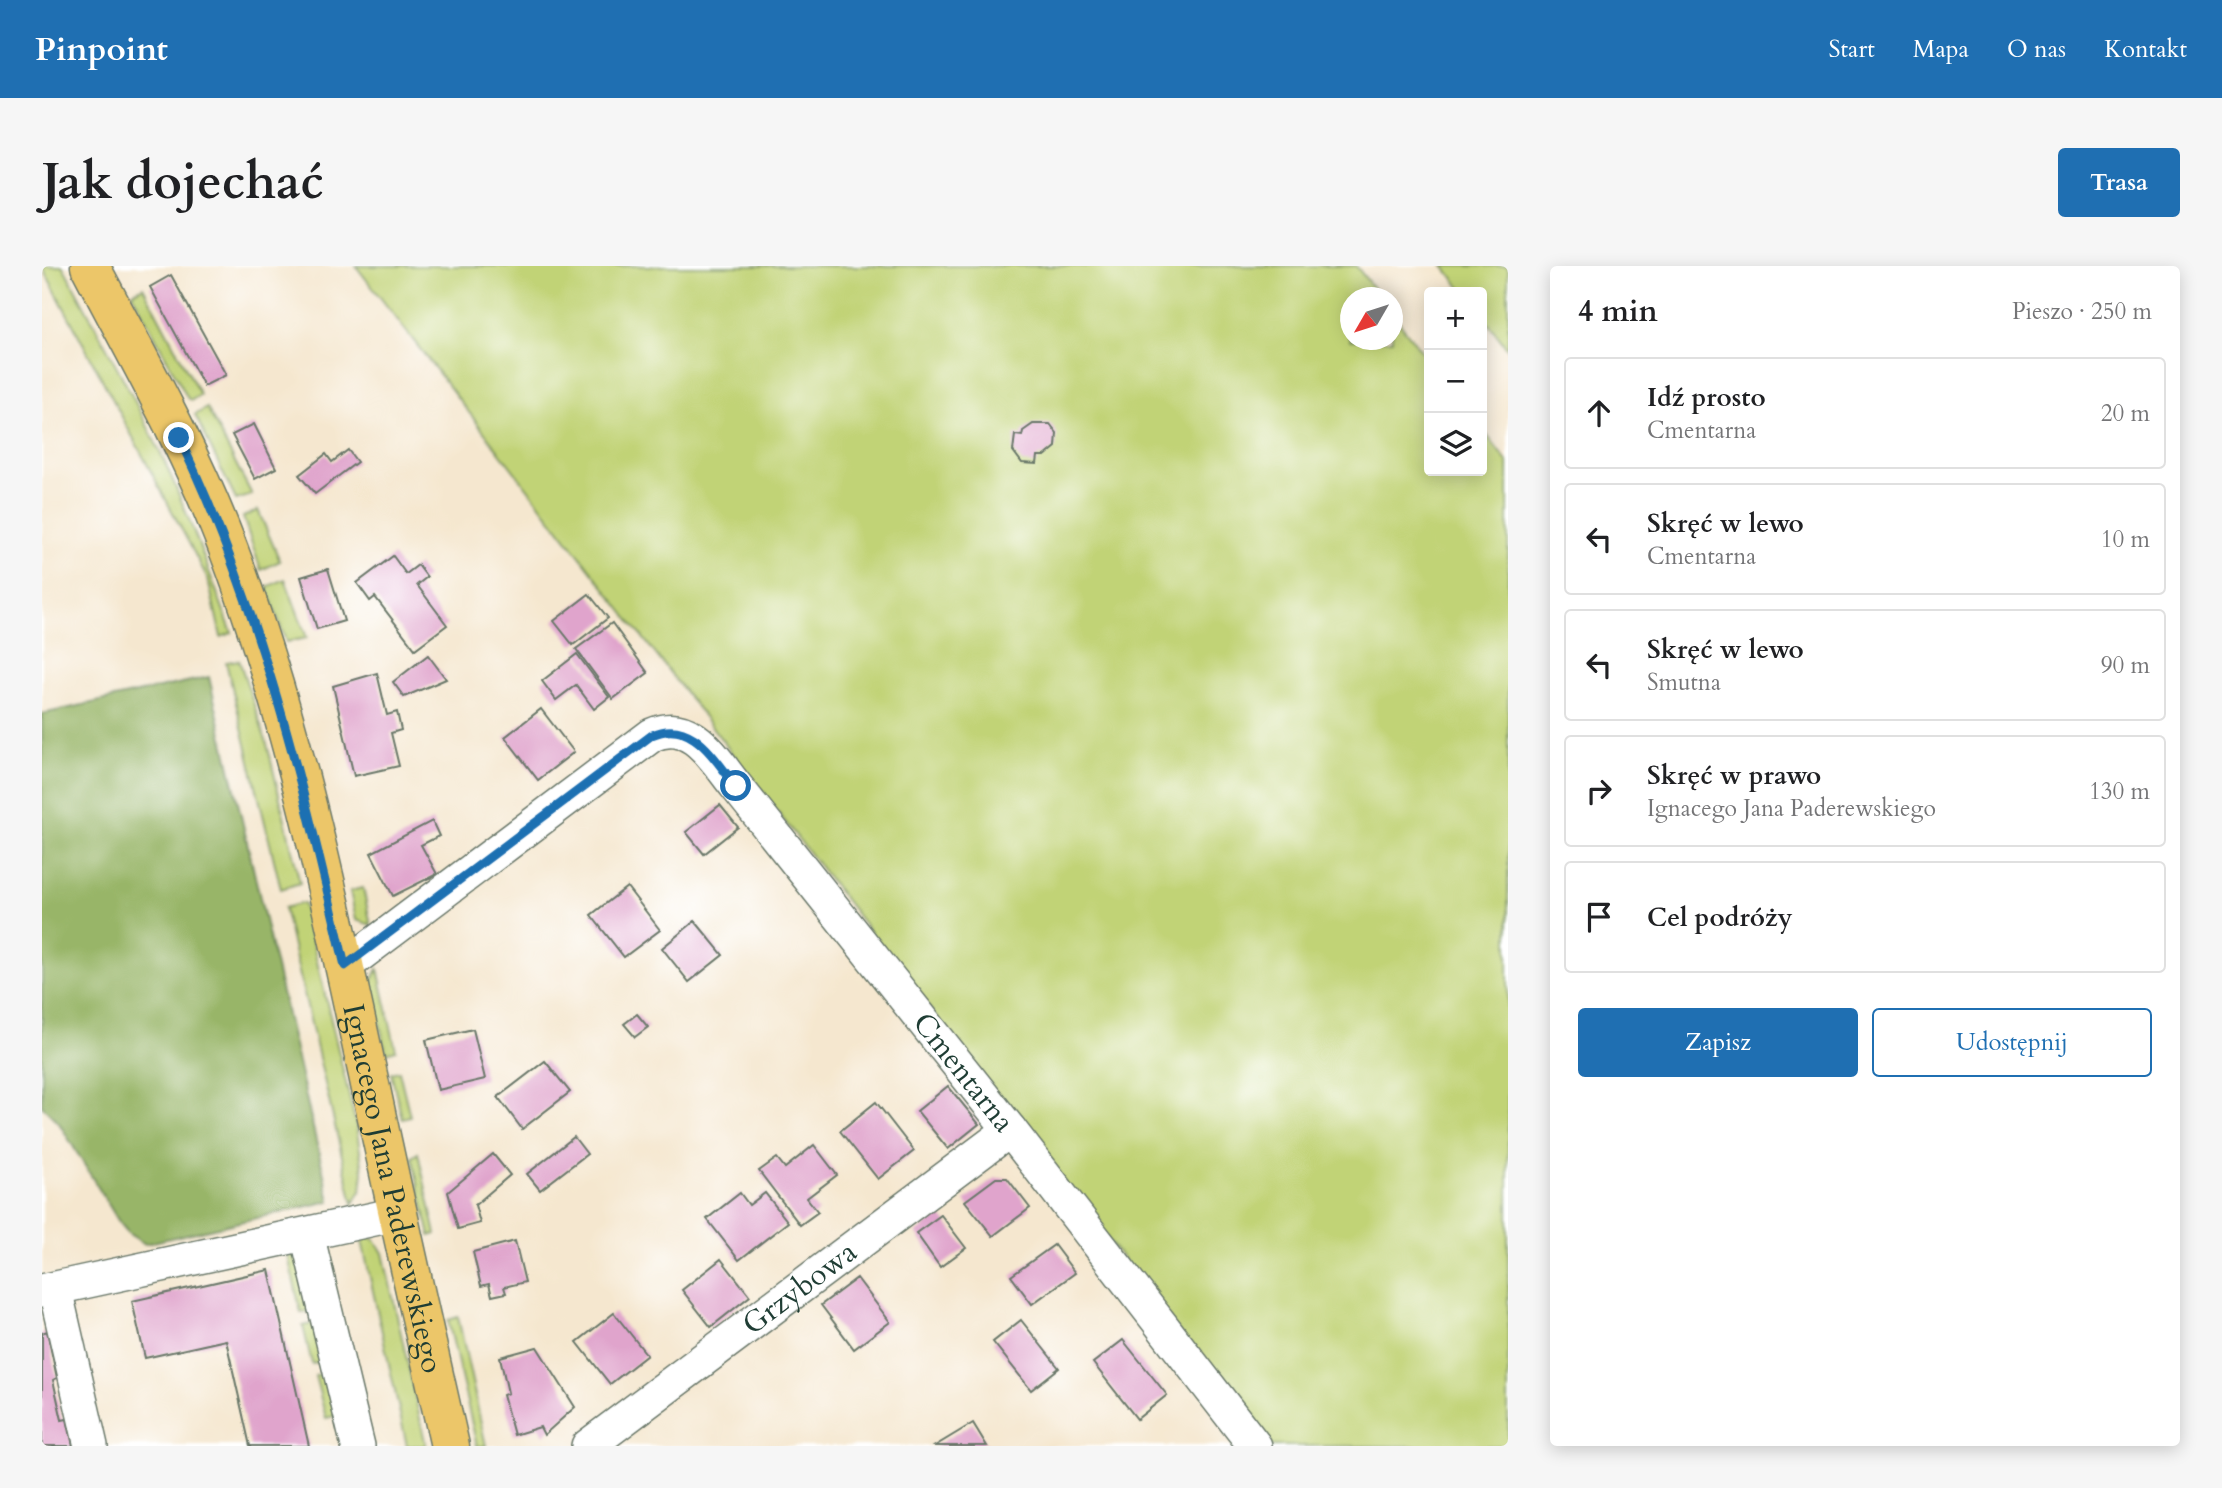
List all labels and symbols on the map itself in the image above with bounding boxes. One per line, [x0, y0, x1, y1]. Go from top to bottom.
north arrow [1340, 287, 1403, 350]
route end [163, 422, 194, 453]
route start [720, 770, 751, 801]
street label: Ignacego Jana Paderewskiego [333, 1000, 453, 1377]
street label: Cmentarna [904, 1004, 1024, 1141]
street label: Grzybowa [734, 1231, 865, 1344]

